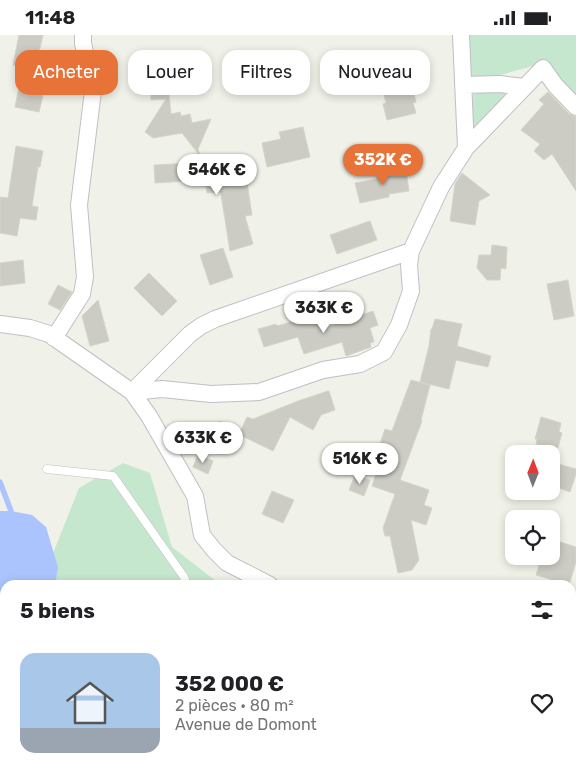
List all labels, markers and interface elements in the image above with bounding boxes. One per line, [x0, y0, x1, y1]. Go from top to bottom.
text: 11:48 [25, 6, 75, 29]
chip: Acheter [15, 50, 118, 95]
chip: Louer [128, 50, 212, 95]
chip: Filtres [222, 50, 310, 95]
chip: Nouveau [320, 50, 430, 95]
pin: 352K € [342, 143, 424, 186]
text: 352K € [354, 150, 412, 169]
pin: 546K € [176, 154, 258, 196]
text: 546K € [188, 160, 246, 179]
pin: 363K € [283, 291, 365, 334]
text: 363K € [295, 298, 353, 317]
pin: 633K € [162, 421, 244, 464]
text: 633K € [174, 428, 232, 447]
pin: 516K € [319, 443, 401, 485]
north arrow [505, 445, 560, 500]
map controls [505, 445, 560, 565]
text: 516K € [332, 449, 388, 468]
button: locate [505, 510, 560, 565]
icon: filters [528, 596, 556, 624]
text: 5 biens [20, 598, 95, 623]
text: 352 000 € [175, 671, 284, 696]
icon: home [60, 673, 120, 733]
icon: heart [528, 689, 556, 717]
text: 2 pièces · 80 m² [175, 696, 294, 715]
text: Avenue de Domont [175, 715, 317, 734]

